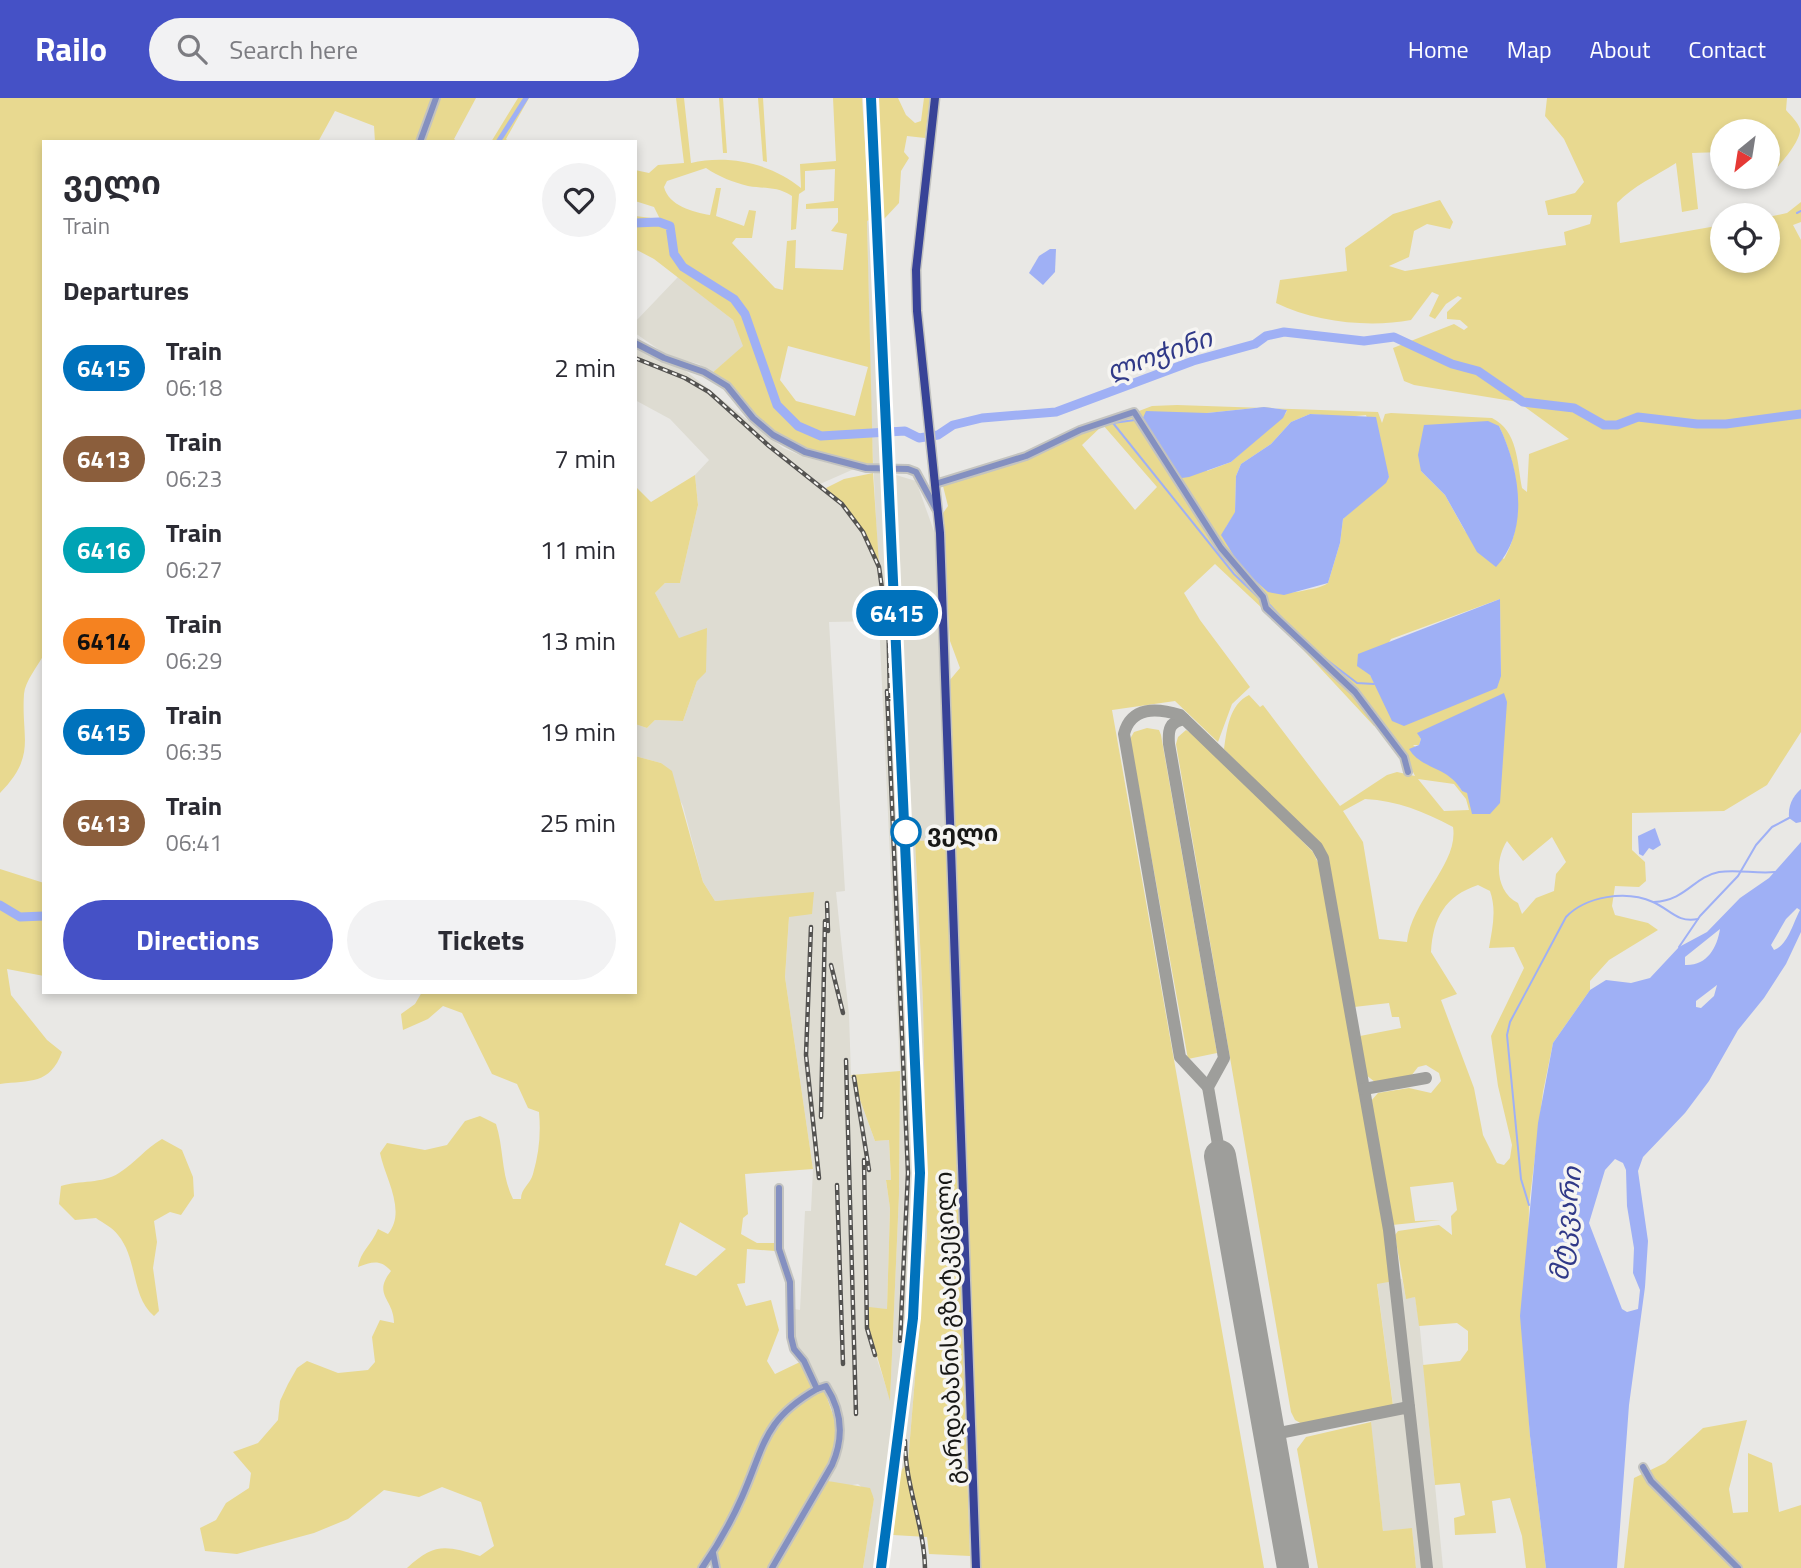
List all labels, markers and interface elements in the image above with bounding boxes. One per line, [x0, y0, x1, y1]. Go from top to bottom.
search box [149, 18, 639, 81]
text: Railo [35, 24, 107, 74]
icon: search [173, 30, 211, 68]
text: Search here [229, 30, 358, 69]
text: Home [1408, 31, 1469, 67]
text: Map [1507, 31, 1552, 67]
text: About [1590, 31, 1650, 67]
text: Contact [1688, 31, 1766, 67]
north arrow [1710, 119, 1780, 189]
map controls [1710, 119, 1780, 273]
text: ველი [63, 157, 161, 207]
button: heart [542, 163, 616, 237]
button: locate [1710, 203, 1780, 273]
text: Train [63, 208, 110, 243]
text: Departures [63, 271, 189, 310]
water label: ლოჭინი [1101, 317, 1218, 390]
text: Train [166, 331, 222, 370]
text: 2 min [554, 348, 616, 387]
text: 6415 [77, 350, 131, 386]
text: 06:18 [166, 370, 222, 405]
text: Train [166, 422, 222, 461]
text: 7 min [554, 439, 616, 478]
text: 6413 [77, 441, 131, 477]
text: 06:23 [166, 461, 222, 496]
text: Train [166, 513, 222, 552]
text: 11 min [540, 530, 616, 569]
text: 6416 [77, 532, 131, 568]
text: 06:27 [166, 552, 222, 587]
line badge: 6415 [848, 590, 946, 636]
text: 6415 [870, 595, 924, 631]
text: Train [166, 604, 222, 643]
text: 13 min [540, 621, 616, 660]
text: 6414 [77, 623, 131, 659]
text: 06:29 [166, 643, 222, 678]
text: Train [166, 695, 222, 734]
text: 19 min [540, 712, 616, 751]
text: 6415 [77, 714, 131, 750]
text: 06:35 [166, 734, 222, 769]
text: Train [166, 786, 222, 825]
text: 25 min [540, 803, 616, 842]
text: 6413 [77, 805, 131, 841]
place label: ველი [927, 814, 998, 850]
marker: ველი [891, 817, 921, 847]
text: 06:41 [166, 825, 222, 860]
button: Directions [63, 900, 333, 980]
button: Tickets [347, 900, 616, 980]
water label: მტკვარი [1539, 1164, 1591, 1283]
street label: გარდაბანის გზატკეცილი [925, 1171, 971, 1485]

